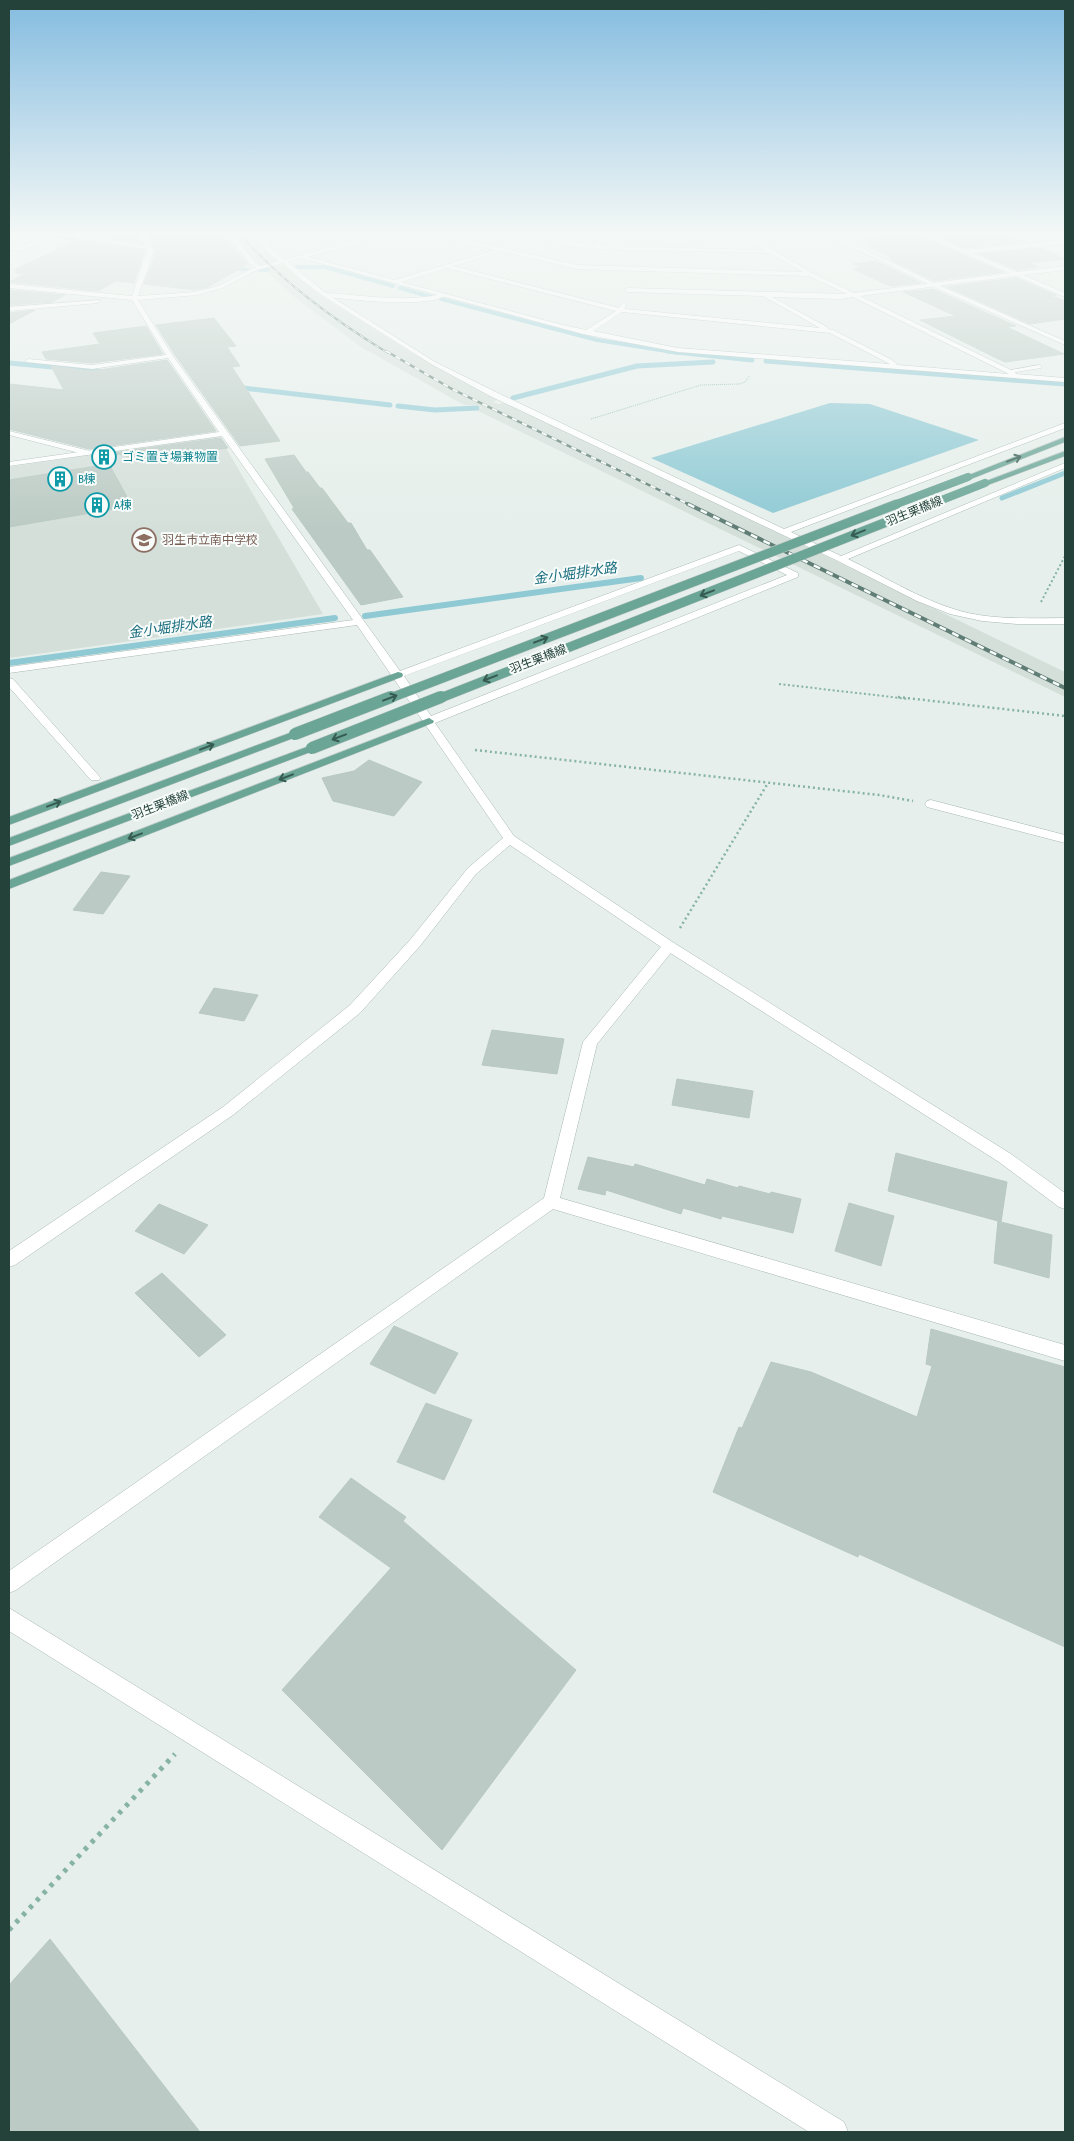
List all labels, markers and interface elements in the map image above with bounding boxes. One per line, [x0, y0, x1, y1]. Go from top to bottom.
building icon: ゴミ置き場兼物置 [91, 444, 117, 470]
place label: ゴミ置き場兼物置 [122, 450, 218, 464]
one-way arrow [1005, 454, 1021, 463]
building icon: B棟 [47, 466, 73, 492]
place label: B棟 [78, 472, 96, 486]
building icon: A棟 [84, 492, 110, 518]
street label: 羽生栗橋線 [884, 493, 944, 529]
place label: A棟 [114, 498, 132, 512]
school or university icon: 羽生市立南中学校 [131, 527, 157, 553]
one-way arrow [851, 529, 866, 538]
place label: 羽生市立南中学校 [162, 533, 258, 547]
water label: 金小堀排水路 [532, 559, 619, 587]
one-way arrow [700, 588, 715, 598]
water label: 金小堀排水路 [127, 613, 214, 641]
one-way arrow [533, 635, 549, 644]
street label: 羽生栗橋線 [507, 642, 569, 676]
one-way arrow [483, 674, 498, 683]
one-way arrow [381, 693, 397, 702]
one-way arrow [332, 733, 347, 742]
one-way arrow [198, 742, 214, 751]
one-way arrow [279, 772, 294, 782]
street label: 羽生栗橋線 [129, 788, 191, 822]
one-way arrow [46, 799, 62, 808]
one-way arrow [127, 832, 143, 841]

